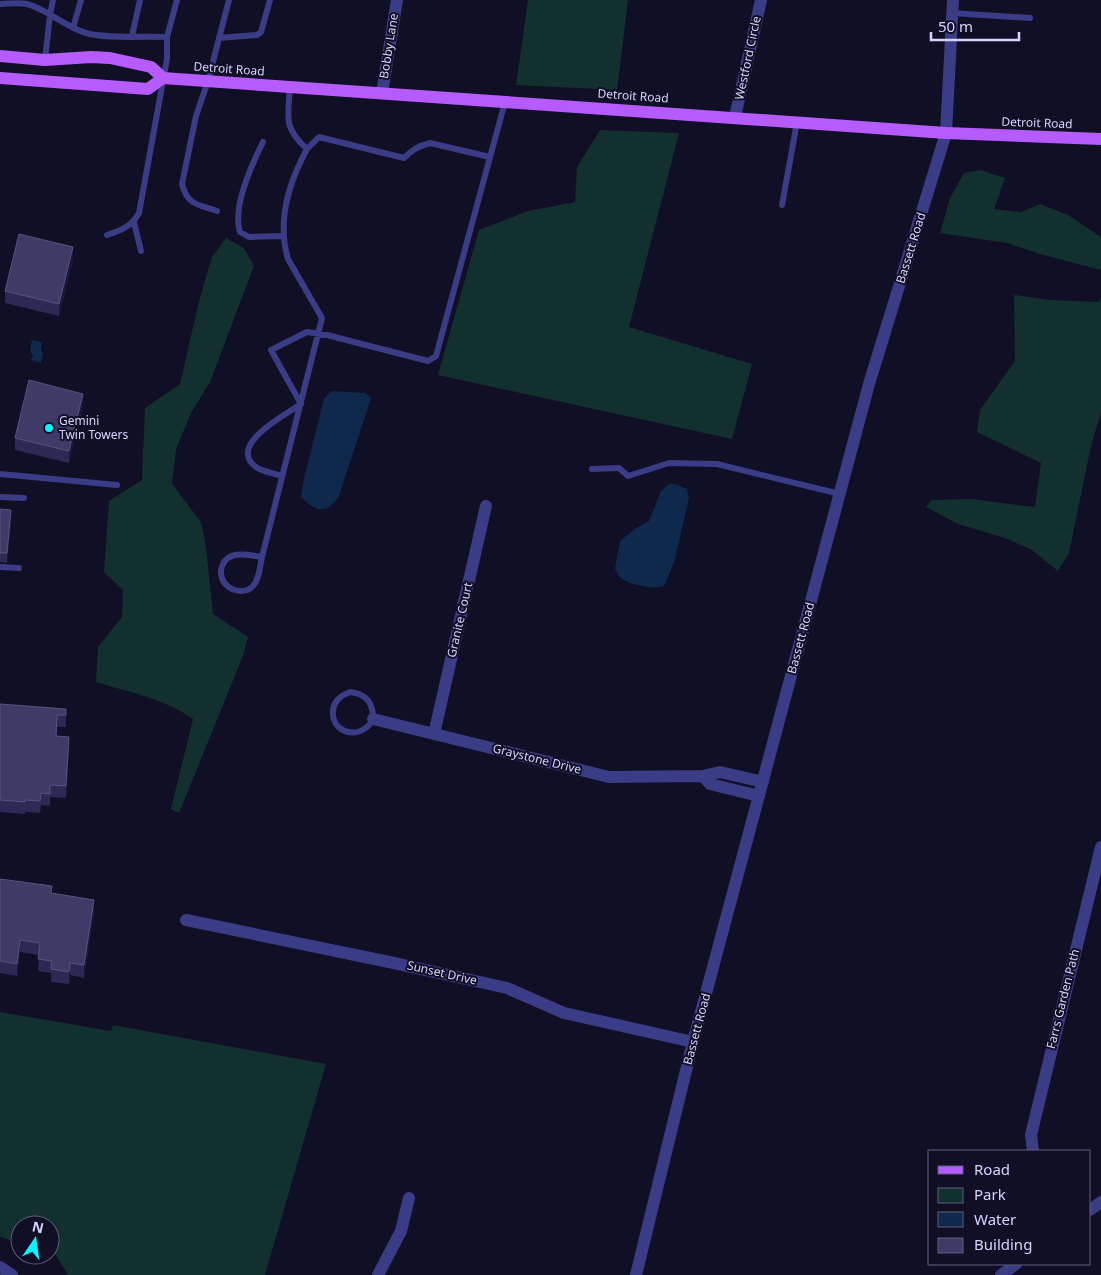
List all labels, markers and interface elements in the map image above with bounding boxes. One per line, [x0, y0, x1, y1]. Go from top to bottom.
scale bar [931, 10, 1018, 42]
street label: Bobby Lane [375, 12, 402, 80]
street label: Westford Circle [730, 14, 765, 101]
text: 50 m [938, 16, 973, 36]
street label: Detroit Road [193, 58, 265, 79]
street label: Detroit Road [597, 85, 669, 106]
street label: Detroit Road [1001, 113, 1073, 132]
street label: Bassett Road [892, 210, 929, 285]
place label: Gemini Twin Towers [59, 412, 129, 443]
marker: Gemini Twin Towers [43, 422, 55, 434]
street label: Granite Court [443, 580, 477, 659]
street label: Bassett Road [783, 600, 818, 676]
street label: Graystone Drive [491, 739, 583, 778]
street label: Farrs Garden Path [1042, 947, 1083, 1051]
street label: Sunset Drive [406, 956, 479, 989]
street label: Bassett Road [679, 991, 714, 1067]
legend [928, 1150, 1091, 1265]
text: Road [974, 1159, 1010, 1179]
text: Park [974, 1184, 1006, 1204]
text: Water [974, 1209, 1016, 1229]
north arrow [10, 1215, 60, 1265]
text: N [30, 1216, 46, 1237]
text: Building [974, 1234, 1032, 1254]

